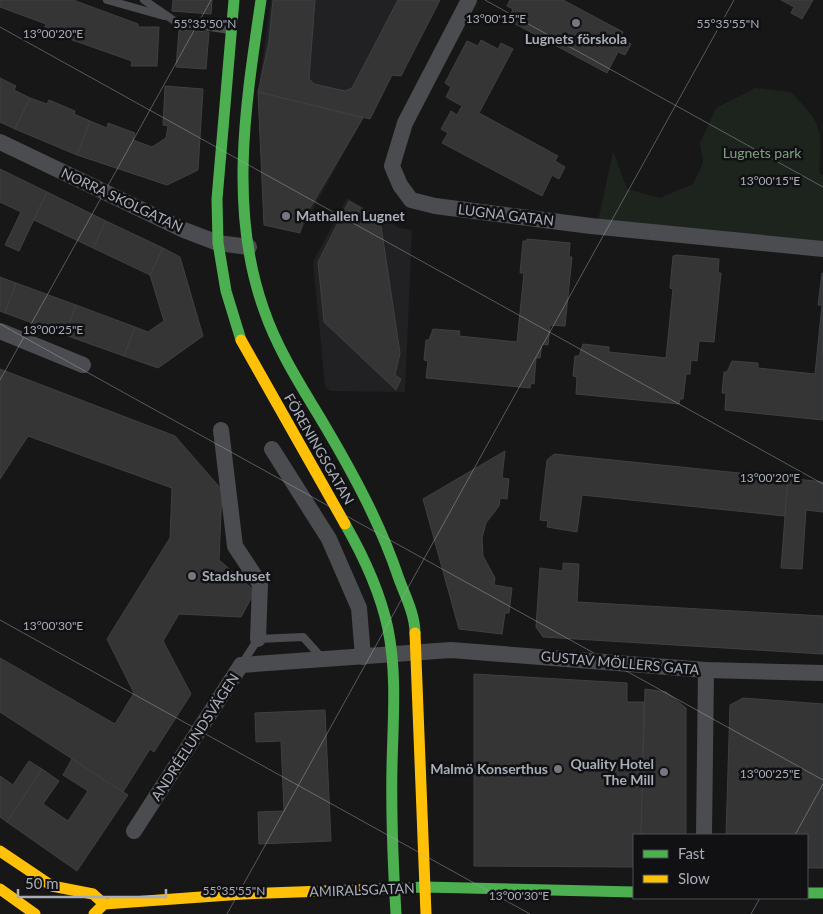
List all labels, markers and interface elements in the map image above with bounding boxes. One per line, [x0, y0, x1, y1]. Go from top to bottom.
text: 13°00'15"E [466, 11, 526, 26]
text: 55°35'50"N [174, 16, 236, 31]
text: 55°35'55"N [697, 16, 759, 31]
marker: Lugnets förskola [570, 17, 582, 29]
text: 13°00'20"E [23, 26, 83, 41]
place label: Lugnets förskola [525, 30, 627, 47]
park label: Lugnets park [723, 144, 802, 161]
street label: NORRA SKOLGATAN [59, 164, 186, 235]
text: 13°00'15"E [740, 173, 800, 188]
street label: LUGNA GATAN [457, 200, 555, 229]
place label: Mathallen Lugnet [296, 207, 406, 224]
marker: Mathallen Lugnet [280, 210, 292, 222]
text: 13°00'25"E [23, 322, 83, 337]
street label: FÖRENINGSGATAN [281, 390, 358, 507]
text: 13°00'20"E [740, 470, 800, 485]
place label: Stadshuset [202, 567, 271, 584]
marker: Stadshuset [186, 570, 198, 582]
text: 13°00'30"E [23, 618, 83, 633]
street label: GUSTAV MÖLLERS GATA [540, 647, 700, 678]
street label: ANDRÉELUNDSVÄGEN [147, 670, 242, 804]
place label: Quality Hotel The Mill [571, 755, 654, 788]
place label: Malmö Konserthus [430, 760, 548, 777]
marker: Malmö Konserthus [552, 763, 564, 775]
marker: Quality Hotel The Mill [658, 766, 670, 778]
text: 13°00'25"E [740, 766, 800, 781]
legend [633, 834, 808, 899]
text: Fast [678, 844, 705, 862]
scale bar [18, 866, 165, 898]
text: Slow [678, 869, 710, 887]
text: 50 m [25, 874, 59, 892]
street label: AMIRALSGATAN [309, 879, 415, 900]
text: 55°35'55"N [203, 883, 265, 898]
text: 13°00'30"E [489, 888, 549, 903]

